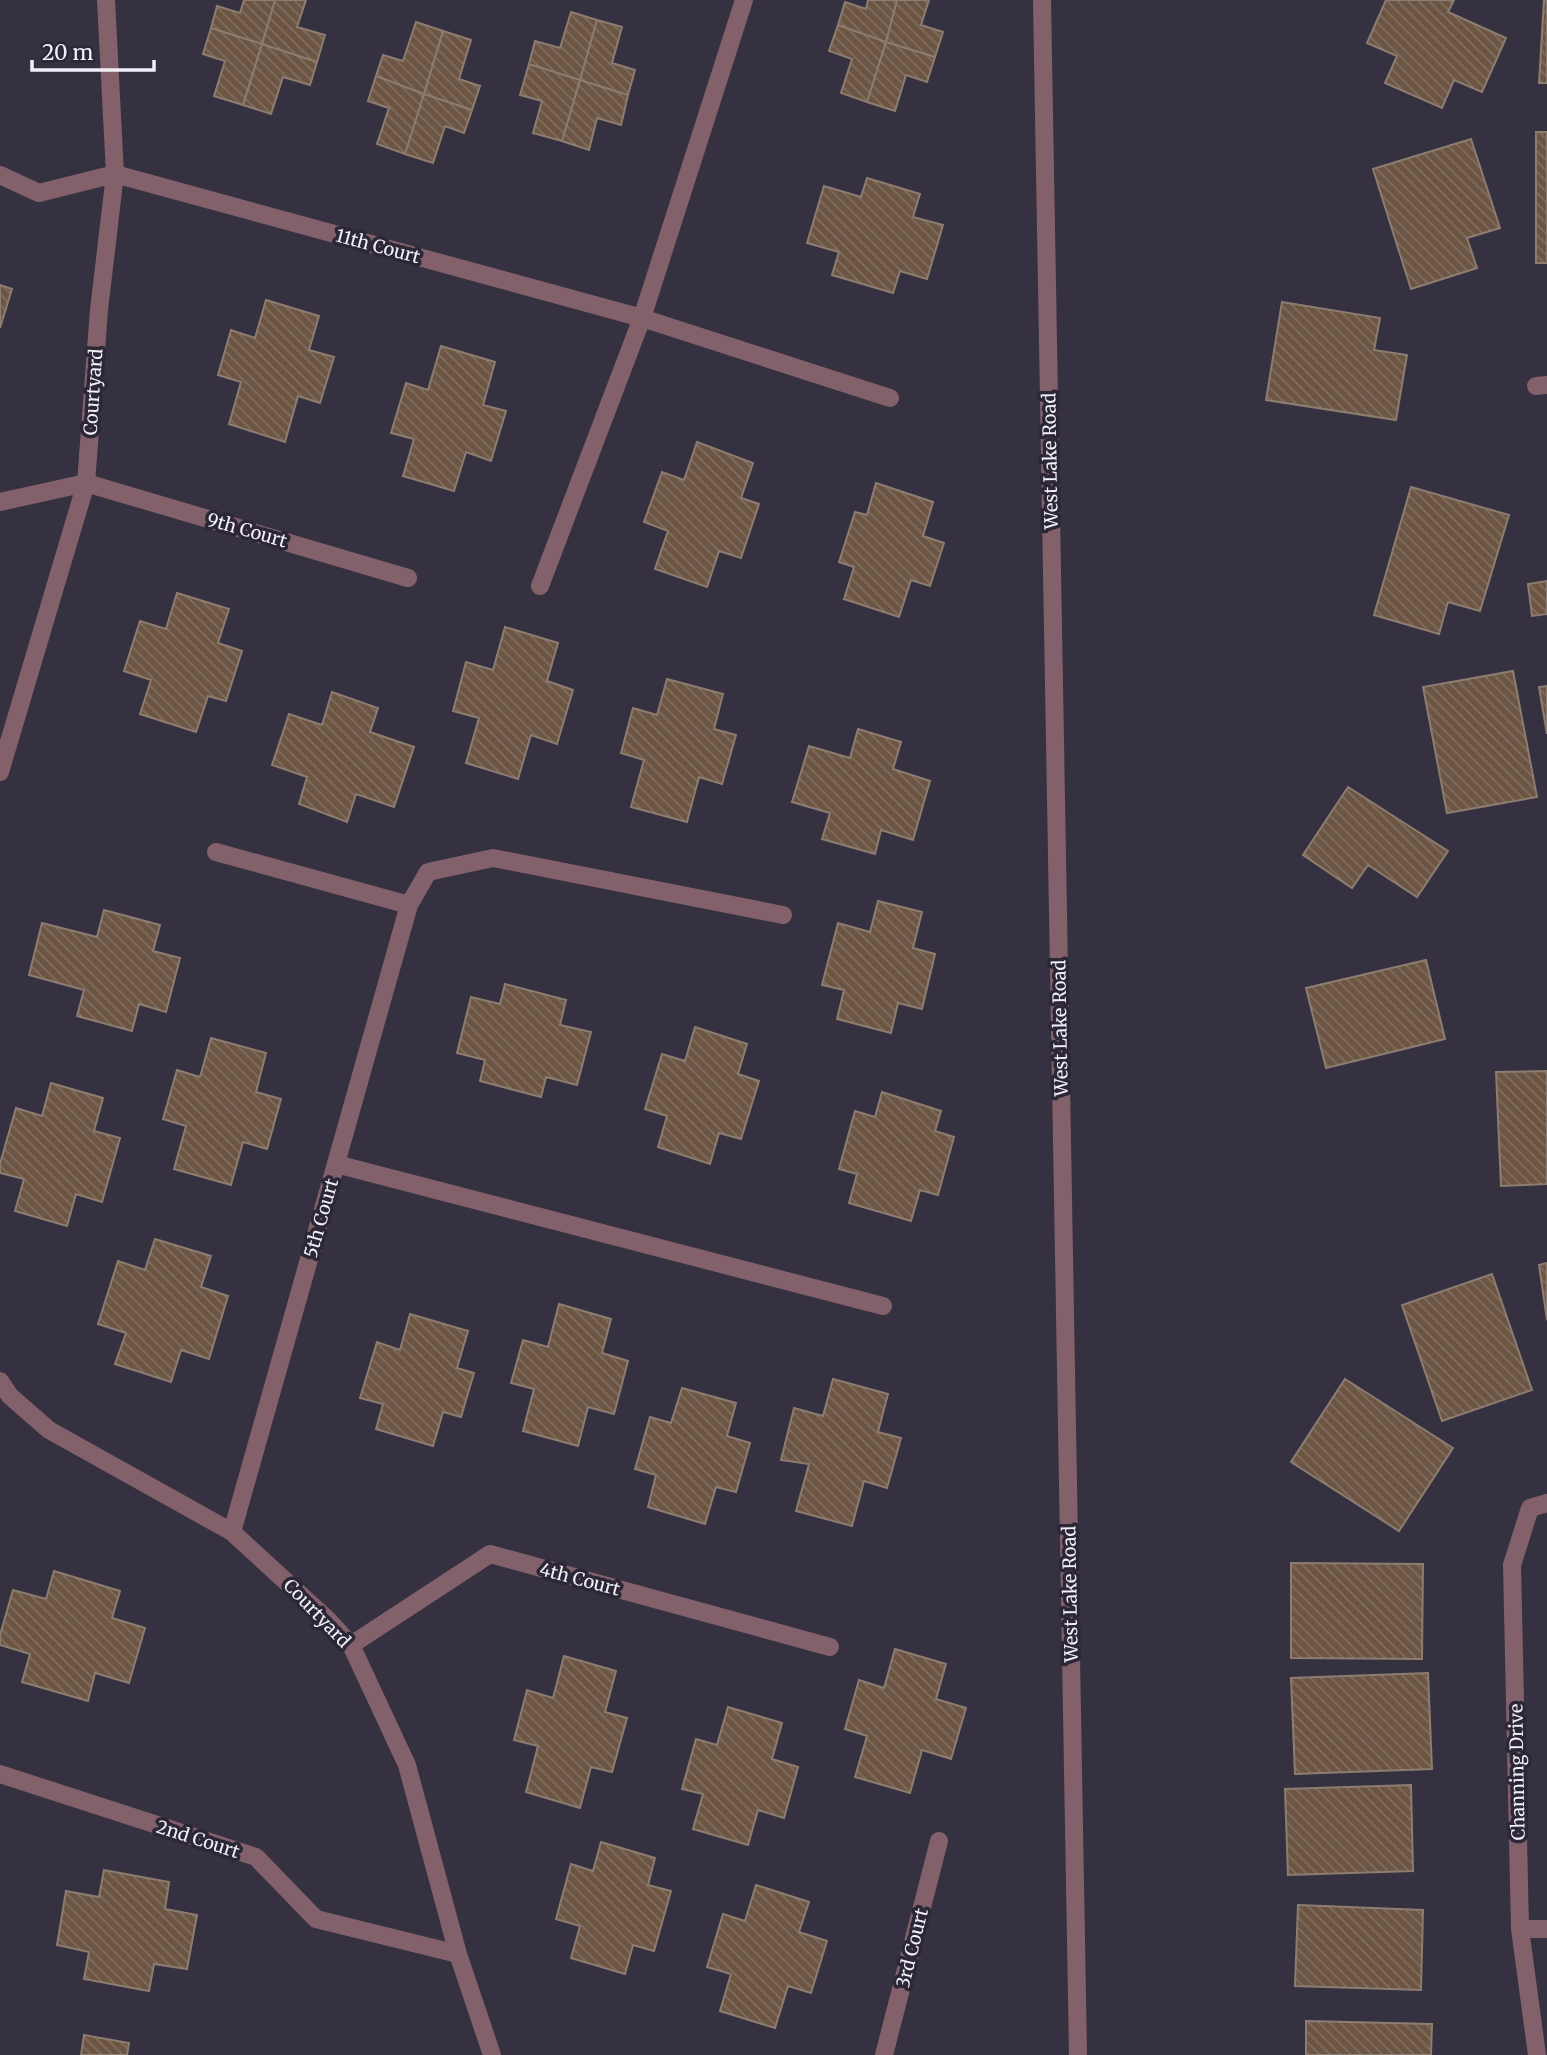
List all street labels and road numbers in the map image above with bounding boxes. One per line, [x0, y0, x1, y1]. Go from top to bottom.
street label: 11th Court [333, 224, 423, 268]
street label: Courtyard [78, 348, 108, 436]
street label: West Lake Road [1037, 392, 1063, 530]
street label: 9th Court [204, 508, 290, 552]
street label: West Lake Road [1047, 959, 1073, 1097]
street label: 5th Court [299, 1176, 343, 1260]
street label: West Lake Road [1057, 1525, 1083, 1663]
street label: 4th Court [537, 1557, 623, 1601]
street label: Courtyard [279, 1574, 356, 1652]
street label: Channing Drive [1504, 1704, 1530, 1840]
street label: 2nd Court [154, 1815, 242, 1863]
street label: 3rd Court [891, 1906, 933, 1990]

